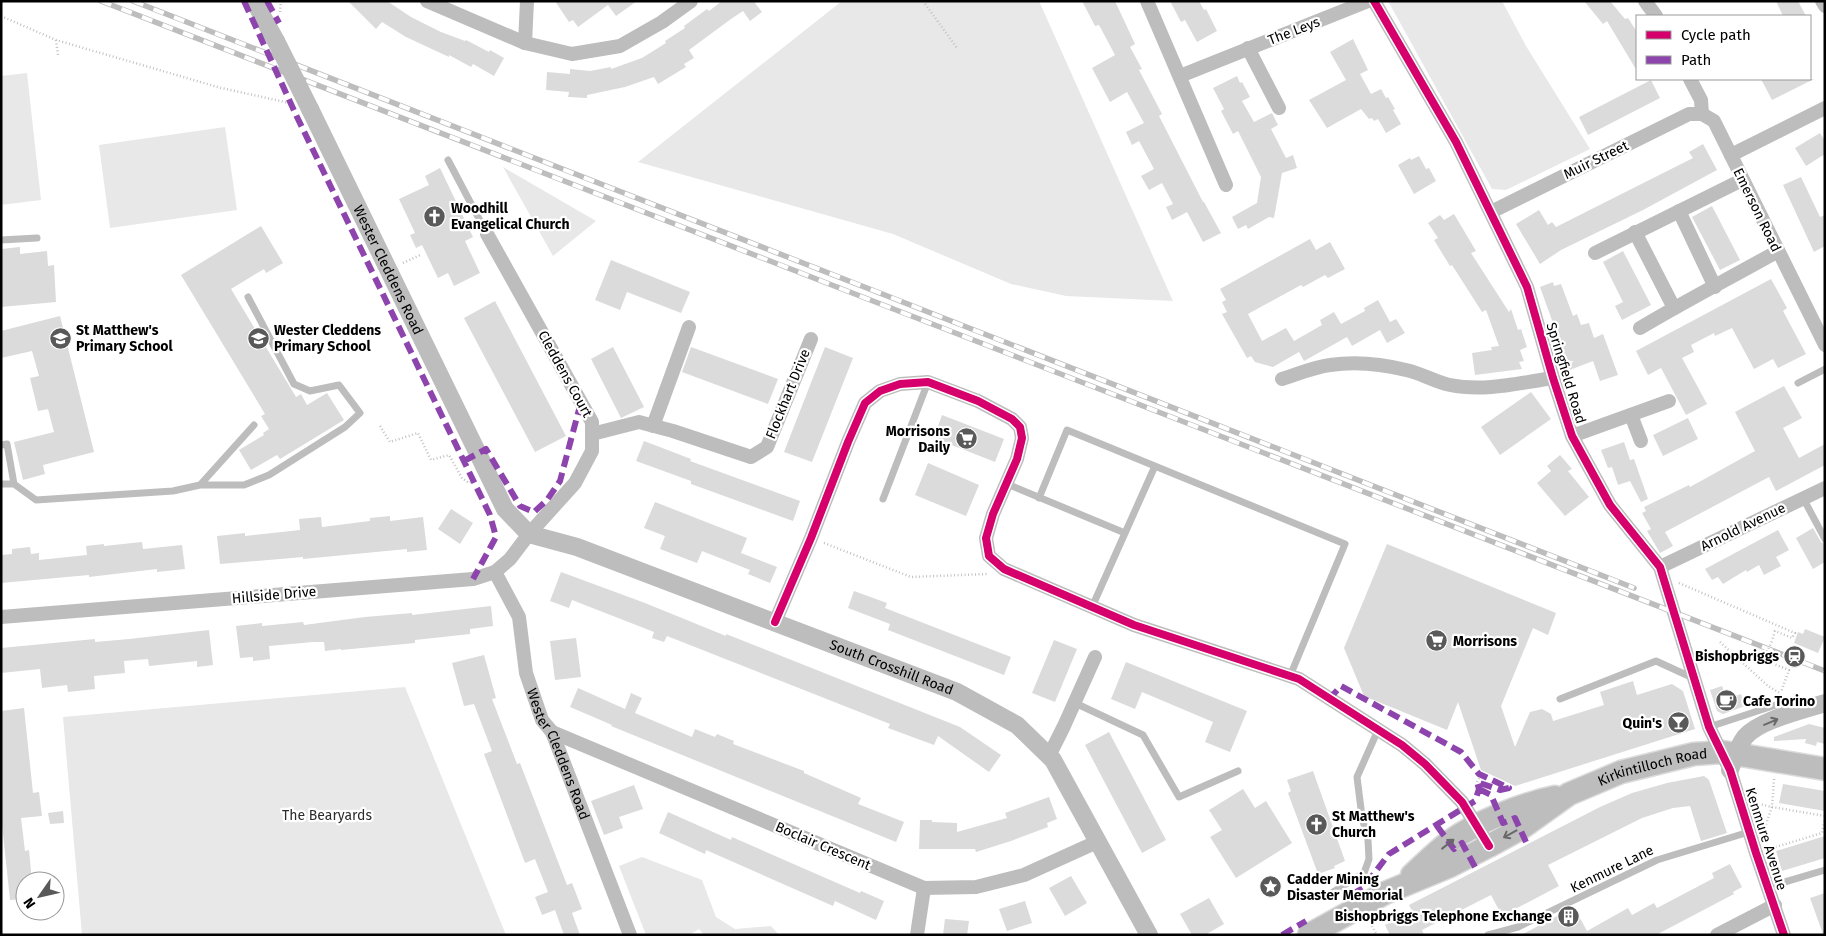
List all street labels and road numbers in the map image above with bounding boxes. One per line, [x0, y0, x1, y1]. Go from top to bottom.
street label: The Leys [1266, 13, 1323, 49]
street label: Muir Street [1561, 137, 1632, 183]
street label: Emerson Road [1729, 165, 1785, 255]
street label: Wester Cleddens Road [350, 202, 427, 337]
street label: Springfield Road [1543, 320, 1589, 426]
street label: Cleddens Court [534, 328, 596, 421]
street label: Flockhart Drive [762, 346, 814, 442]
street label: Arnold Avenue [1698, 499, 1788, 555]
street label: Hillside Drive [231, 583, 317, 607]
street label: South Crosshill Road [827, 636, 956, 698]
street label: Wester Cleddens Road [523, 686, 593, 822]
street label: Kirkintilloch Road [1595, 745, 1708, 789]
street label: Kenmure Avenue [1741, 786, 1791, 892]
street label: Boclair Crescent [773, 818, 874, 874]
street label: Kenmure Lane [1568, 841, 1656, 897]

